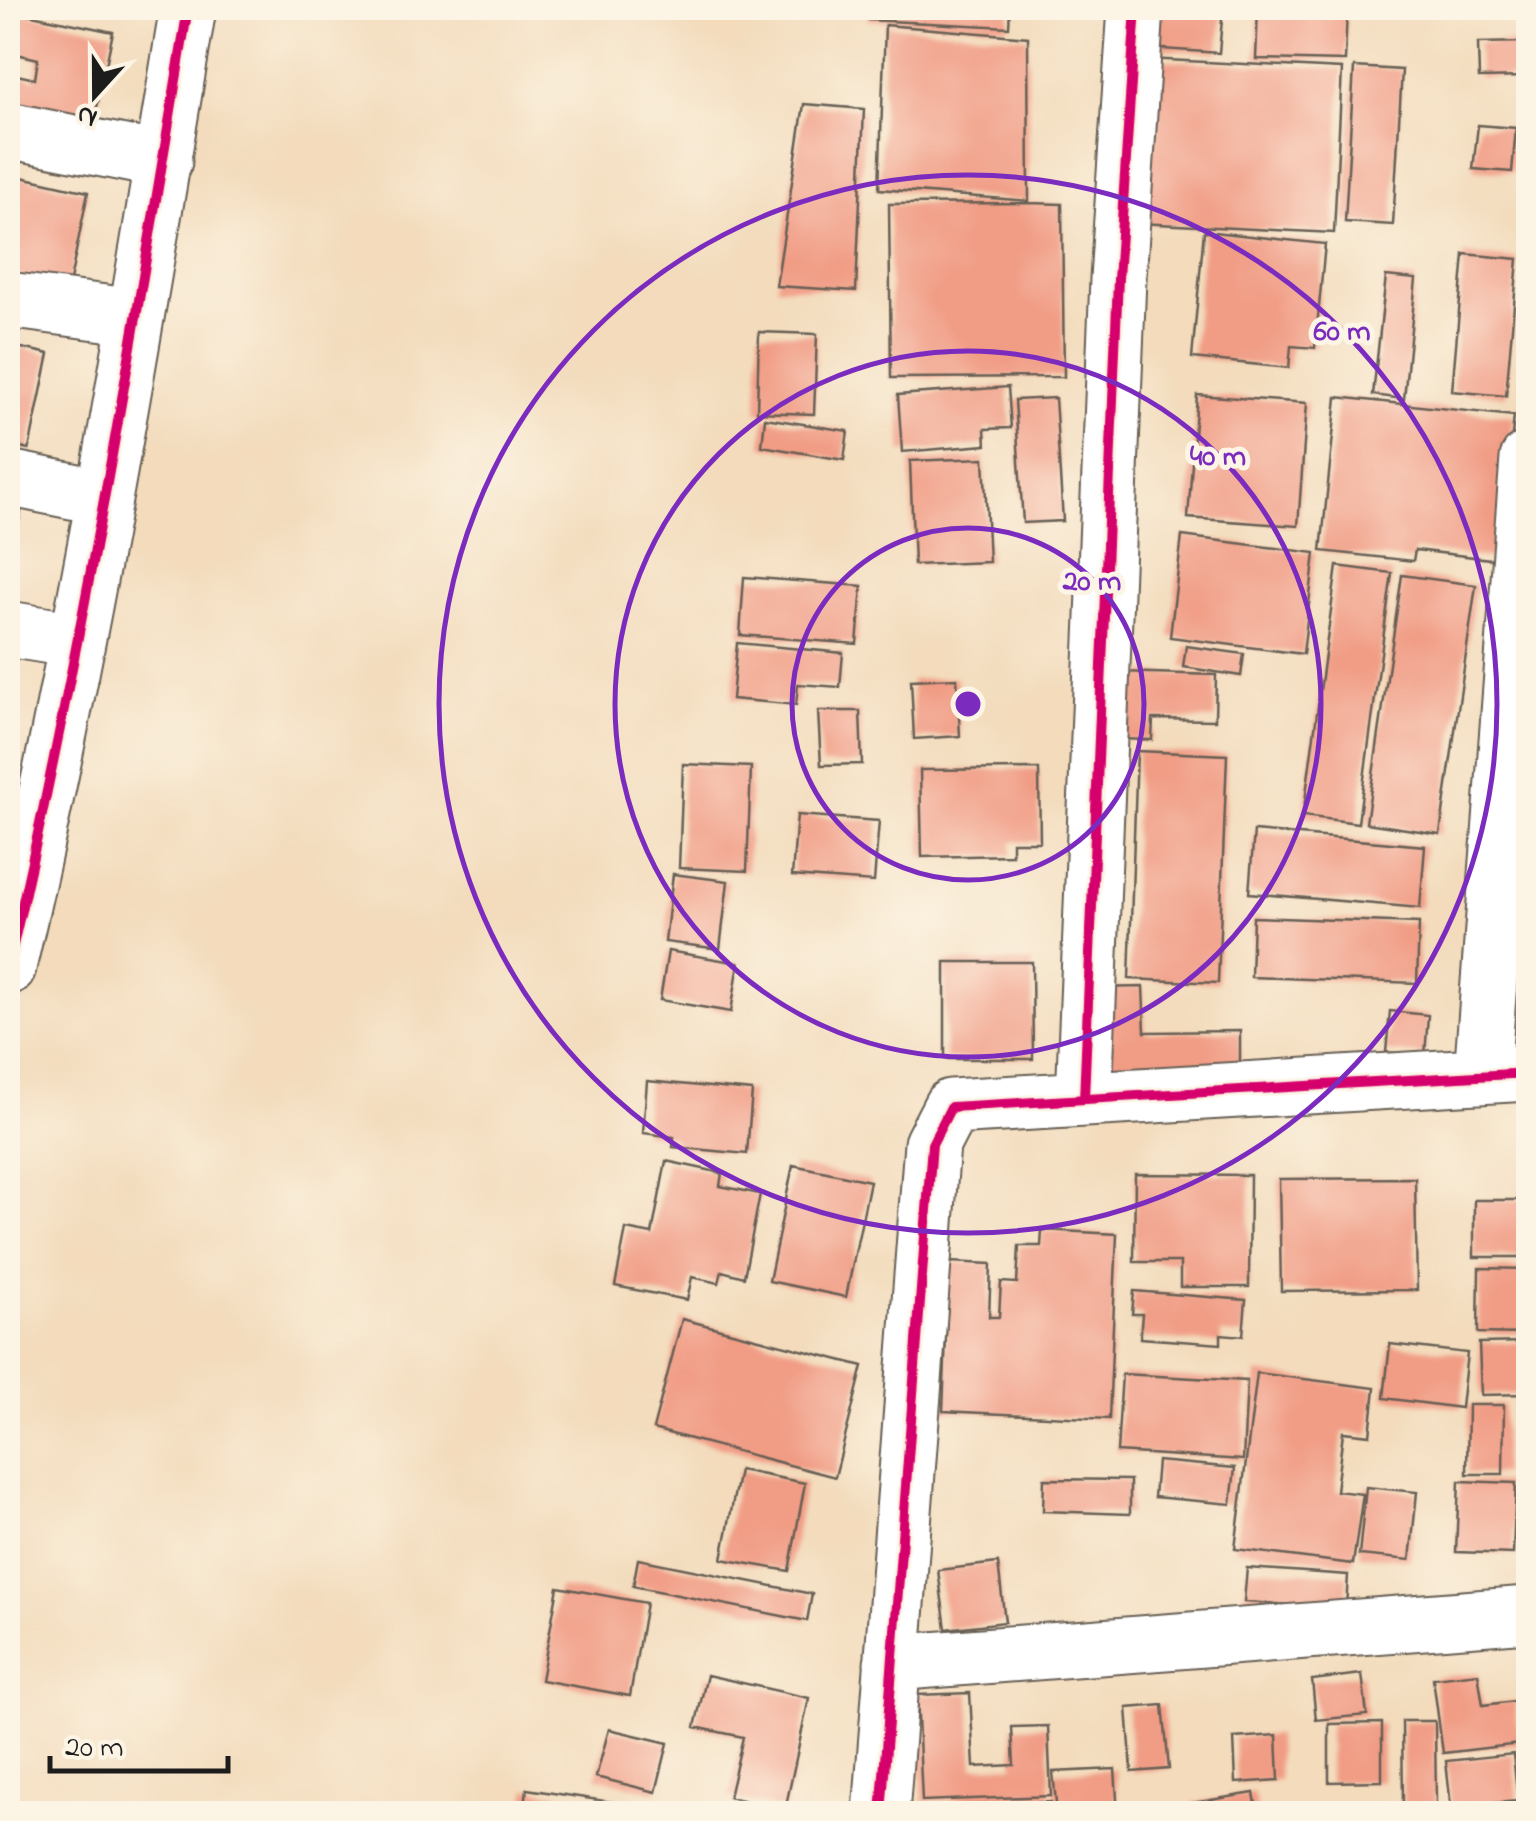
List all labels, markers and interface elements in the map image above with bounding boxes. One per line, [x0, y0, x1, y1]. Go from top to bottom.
north arrow [45, 45, 145, 145]
text: N [71, 93, 103, 138]
text: 60 m [1314, 311, 1370, 355]
text: 40 m [1190, 436, 1246, 480]
text: 20 m [1062, 561, 1121, 605]
centre of rings [950, 686, 986, 722]
scale bar [50, 1711, 228, 1773]
text: 20 m [65, 1727, 124, 1771]

